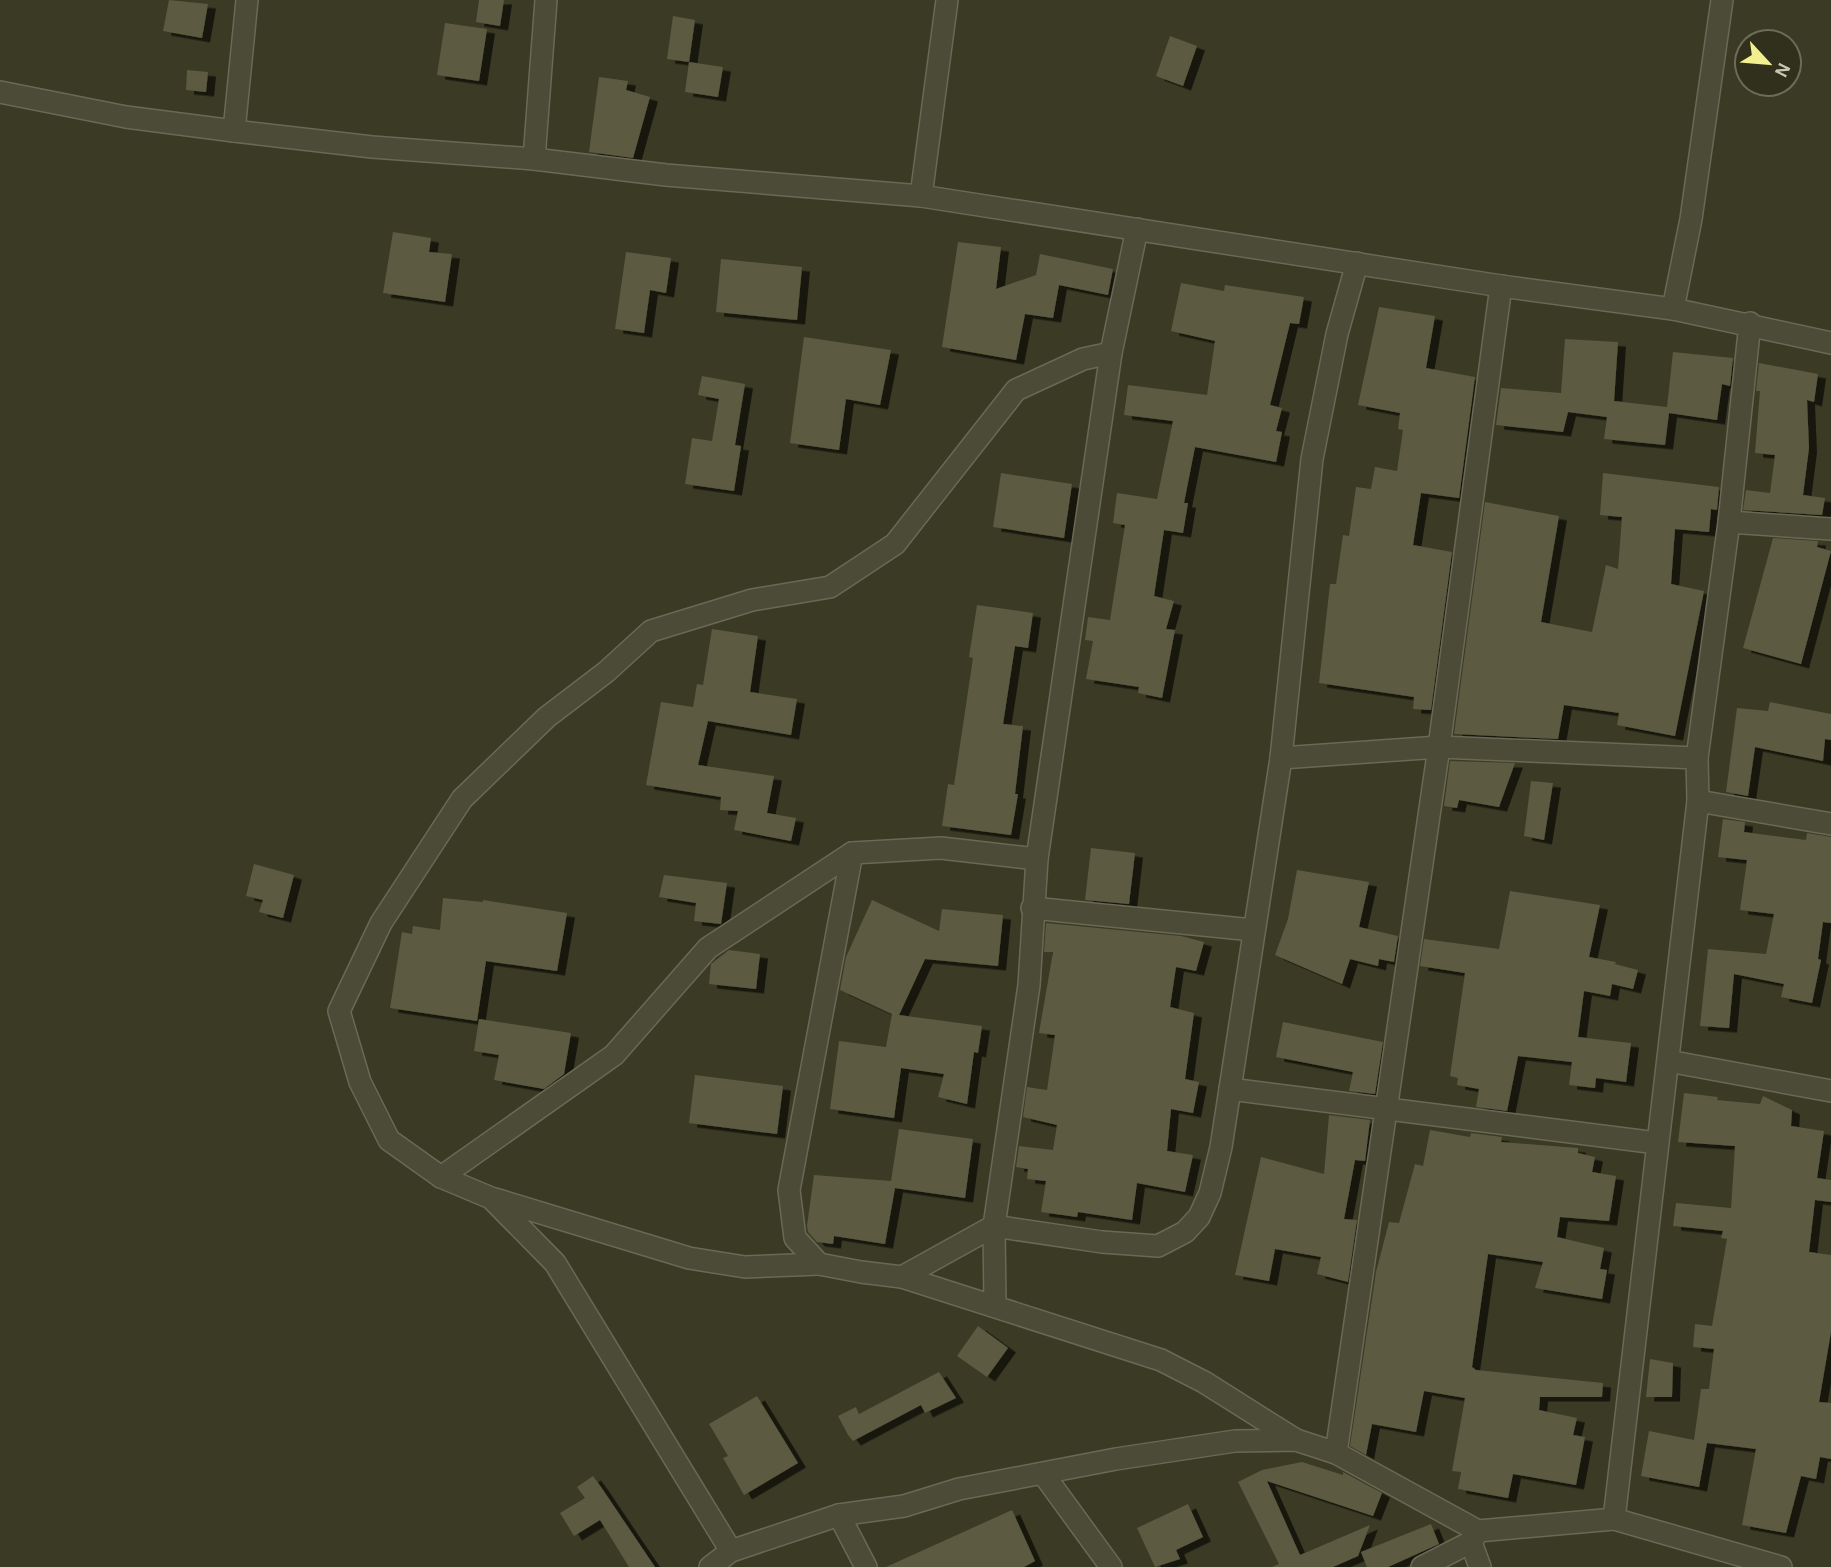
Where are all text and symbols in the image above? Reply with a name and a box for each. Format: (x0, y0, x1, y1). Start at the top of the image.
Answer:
north arrow (1733, 28, 1803, 98)
text: N (1770, 60, 1793, 80)

